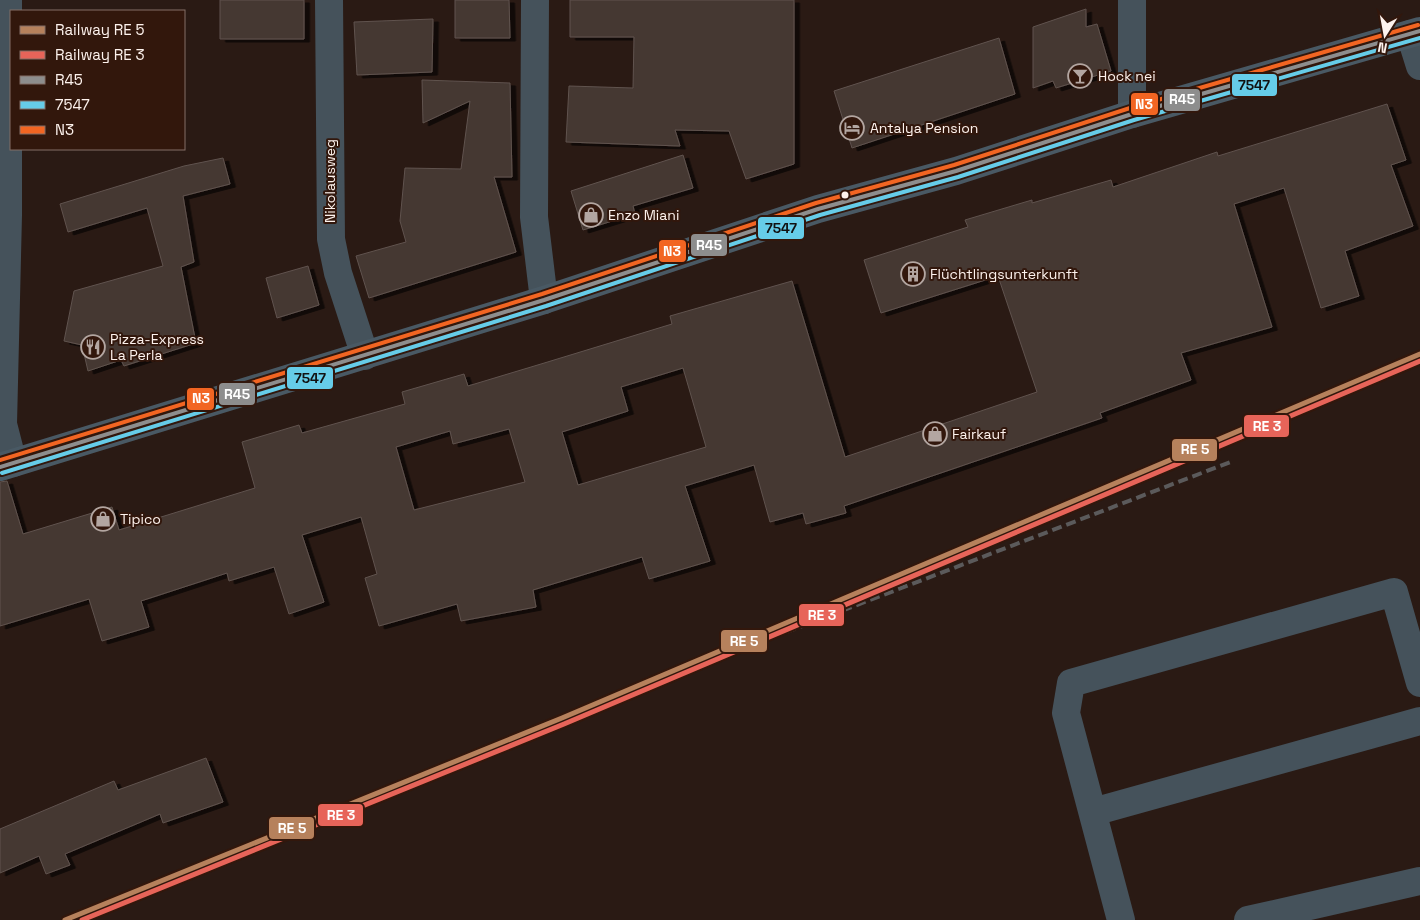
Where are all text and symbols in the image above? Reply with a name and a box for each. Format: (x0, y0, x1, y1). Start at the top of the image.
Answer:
legend (10, 10, 185, 150)
north arrow (1360, 10, 1410, 60)
text: Railway RE 5 (55, 20, 145, 39)
text: N (1376, 38, 1389, 57)
text: Railway RE 3 (55, 45, 145, 64)
bar icon: Hock nei (1067, 63, 1093, 89)
place label: Hock nei (1098, 67, 1156, 85)
text: R45 (55, 70, 83, 89)
line badge: 7547 (1231, 73, 1278, 97)
text: 7547 (1238, 76, 1270, 94)
line badge: R45 (1163, 88, 1201, 112)
text: R45 (1169, 90, 1195, 108)
line badge: N3 (1130, 92, 1159, 116)
text: 7547 (55, 95, 90, 114)
text: N3 (1135, 95, 1153, 113)
hotel icon: Antalya Pension (839, 115, 865, 141)
place label: Antalya Pension (870, 119, 978, 137)
text: N3 (55, 120, 74, 139)
street label: Nikolausweg (321, 139, 339, 223)
unlabelled marker (840, 190, 850, 200)
shop icon: Enzo Miani (578, 202, 604, 228)
place label: Enzo Miani (608, 206, 679, 224)
line badge: 7547 (757, 216, 805, 240)
text: 7547 (765, 219, 797, 237)
line badge: R45 (690, 233, 728, 257)
text: R45 (696, 236, 722, 254)
line badge: N3 (658, 239, 687, 263)
text: N3 (663, 242, 681, 260)
building icon: Flüchtlingsunterkunft (900, 261, 926, 287)
place label: Flüchtlingsunterkunft (930, 265, 1078, 283)
place label: Pizza-Express La Perla (110, 330, 204, 364)
restaurant icon: Pizza-Express La Perla (80, 334, 106, 360)
line badge: 7547 (286, 366, 334, 390)
text: 7547 (294, 369, 326, 387)
line badge: R45 (218, 382, 256, 406)
text: R45 (224, 385, 250, 403)
line badge: N3 (186, 387, 215, 411)
text: N3 (192, 389, 210, 407)
line badge: RE 3 (1243, 414, 1290, 438)
text: RE 3 (1253, 417, 1281, 435)
shop icon: Fairkauf (922, 421, 948, 447)
place label: Fairkauf (952, 425, 1006, 443)
line badge: RE 5 (1171, 438, 1218, 462)
text: RE 5 (1181, 440, 1209, 458)
shop icon: Tipico (90, 506, 116, 532)
place label: Tipico (120, 510, 161, 528)
line badge: RE 3 (798, 603, 845, 627)
text: RE 3 (808, 606, 836, 624)
line badge: RE 5 (720, 629, 768, 653)
text: RE 5 (730, 632, 758, 650)
line badge: RE 3 (317, 803, 364, 827)
text: RE 3 (327, 806, 355, 824)
line badge: RE 5 (268, 816, 315, 840)
text: RE 5 (278, 819, 306, 837)

